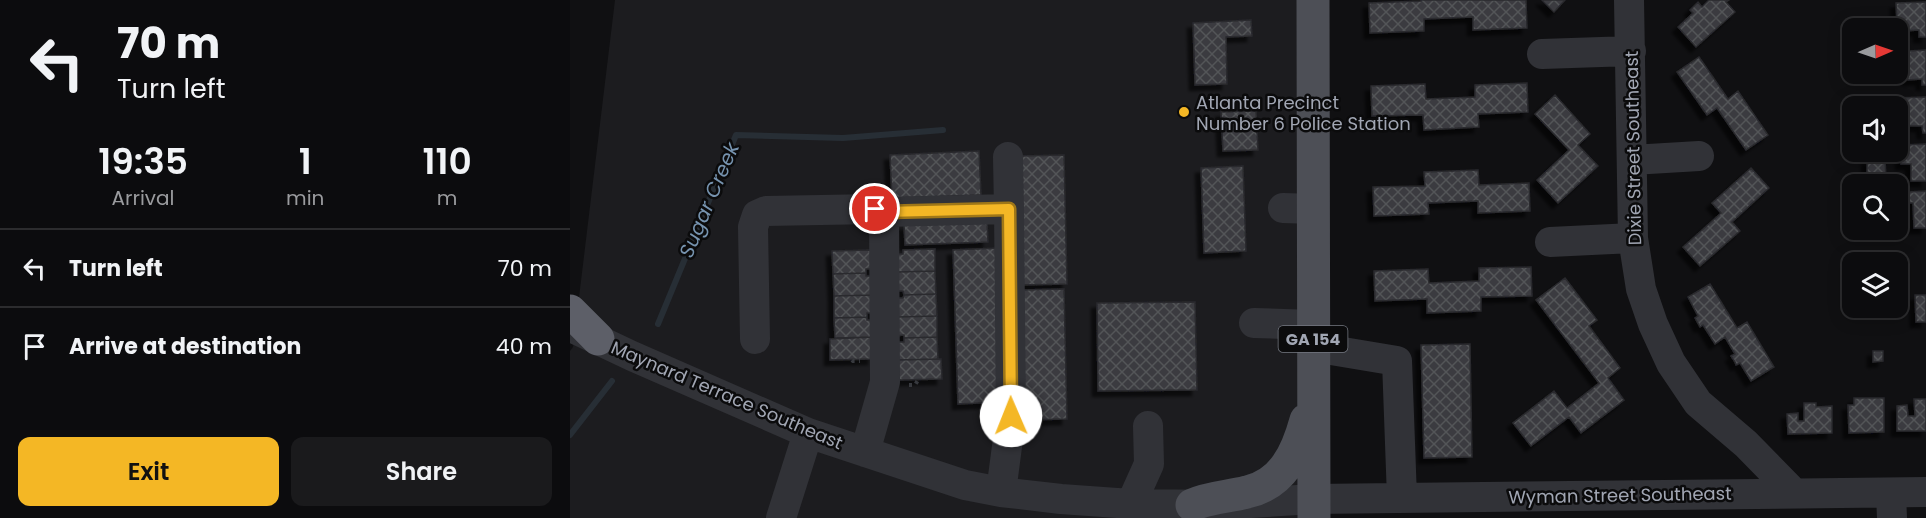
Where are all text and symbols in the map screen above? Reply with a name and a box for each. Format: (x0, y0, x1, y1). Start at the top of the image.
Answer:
text: 70 m (117, 14, 220, 73)
north arrow (1842, 18, 1908, 84)
map controls (1842, 18, 1908, 318)
icon: left (18, 24, 96, 102)
street label: Dixie Street Southeast (1619, 50, 1647, 246)
text: Turn left (117, 70, 226, 107)
place label: Atlanta Precinct Number 6 Police Station (1196, 90, 1411, 136)
button: sound (1842, 96, 1908, 162)
marker: Atlanta Precinct Number 6 Police Station (1177, 105, 1191, 119)
text: 19:35 (98, 136, 188, 187)
text: 1 (299, 136, 312, 187)
text: 110 (423, 136, 472, 187)
water label: Sugar Creek (672, 136, 747, 262)
button: search (1842, 174, 1908, 240)
pin (849, 183, 900, 234)
text: Arrival (112, 184, 175, 212)
text: min (286, 184, 324, 212)
text: m (437, 184, 457, 212)
icon: arrive (858, 192, 891, 225)
icon: left (18, 252, 51, 285)
button: layers (1842, 252, 1908, 318)
text: Turn left (69, 253, 163, 284)
text: 70 m (498, 253, 552, 284)
road number: GA 154 (1278, 326, 1347, 352)
icon: arrive (18, 330, 51, 363)
text: Arrive at destination (69, 331, 301, 362)
text: 40 m (496, 331, 552, 362)
street label: Maynard Terrace Southeast (607, 335, 847, 455)
position arrow (979, 384, 1043, 448)
button: Exit (18, 437, 279, 506)
button: Share (291, 437, 552, 506)
street label: Wyman Street Southeast (1508, 481, 1732, 509)

